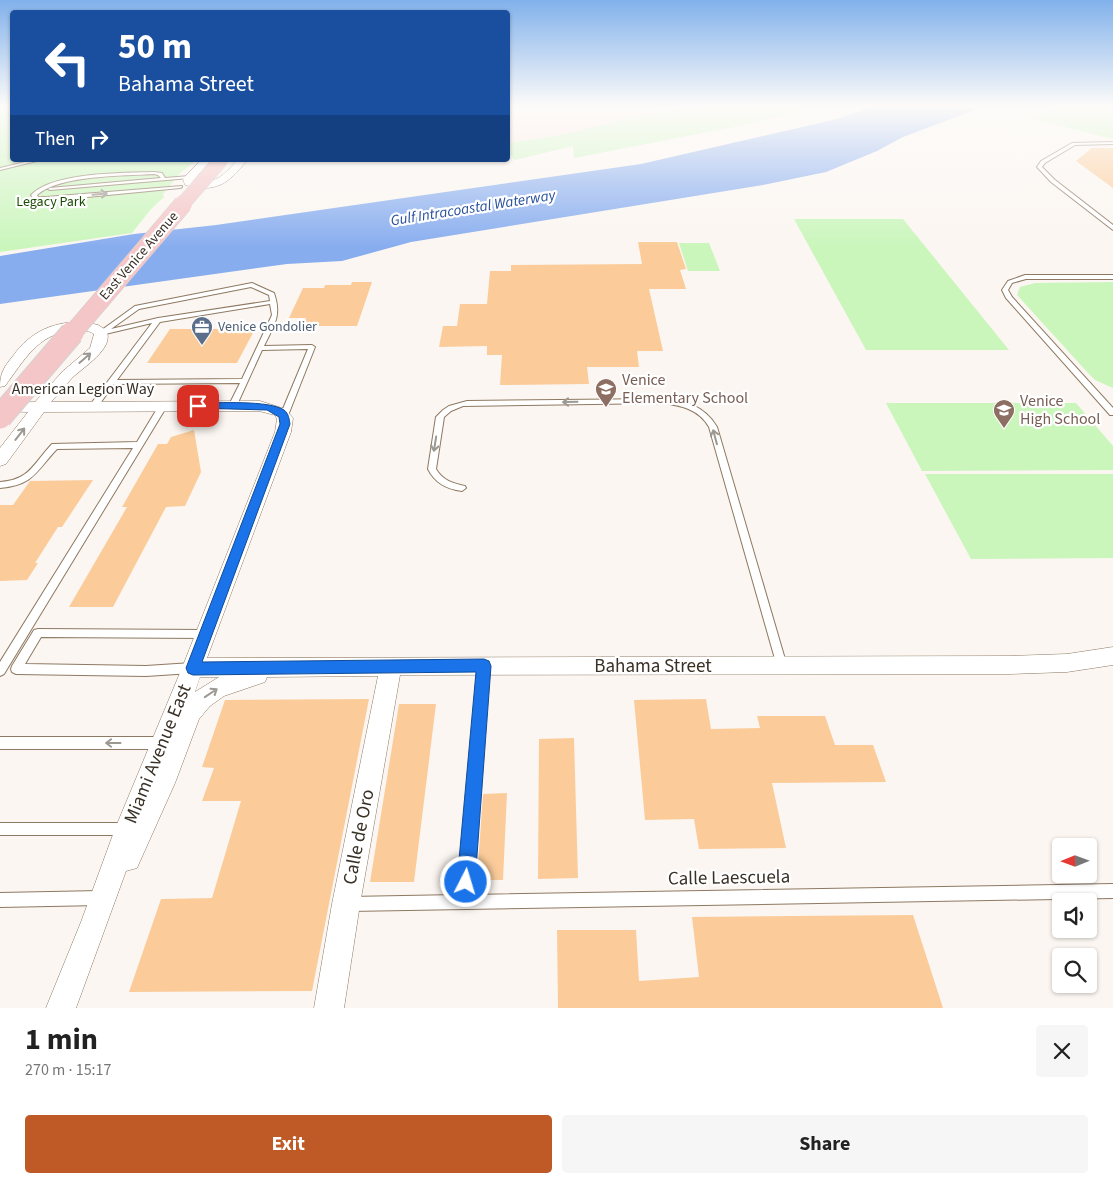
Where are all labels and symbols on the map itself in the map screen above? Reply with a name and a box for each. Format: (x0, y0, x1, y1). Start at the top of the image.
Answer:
water label: Gulf Intracoastal Waterway (389, 184, 558, 231)
one-way arrow (92, 189, 108, 199)
park label: Legacy Park (16, 192, 86, 212)
street label: East Venice Avenue (95, 207, 183, 305)
office icon: Venice Gondolier (190, 315, 214, 346)
place label: Venice Gondolier (218, 317, 317, 337)
one-way arrow (79, 353, 92, 364)
place label: Venice Elementary School (622, 369, 748, 409)
school or university icon: Venice Elementary School (594, 377, 618, 408)
street label: American Legion Way (12, 378, 155, 400)
pin (177, 385, 219, 427)
place label: Venice High School (1020, 390, 1100, 430)
one-way arrow (562, 397, 578, 407)
school or university icon: Venice High School (992, 398, 1016, 429)
one-way arrow (15, 427, 26, 440)
one-way arrow (710, 429, 720, 445)
one-way arrow (429, 436, 439, 452)
street label: Bahama Street (594, 653, 712, 680)
street label: Miami Avenue East (118, 680, 198, 828)
one-way arrow (203, 688, 217, 698)
one-way arrow (105, 738, 122, 748)
street label: Calle de Oro (337, 787, 381, 887)
north arrow (1052, 838, 1098, 882)
position arrow (439, 855, 491, 907)
street label: Calle Laescuela (668, 863, 790, 893)

